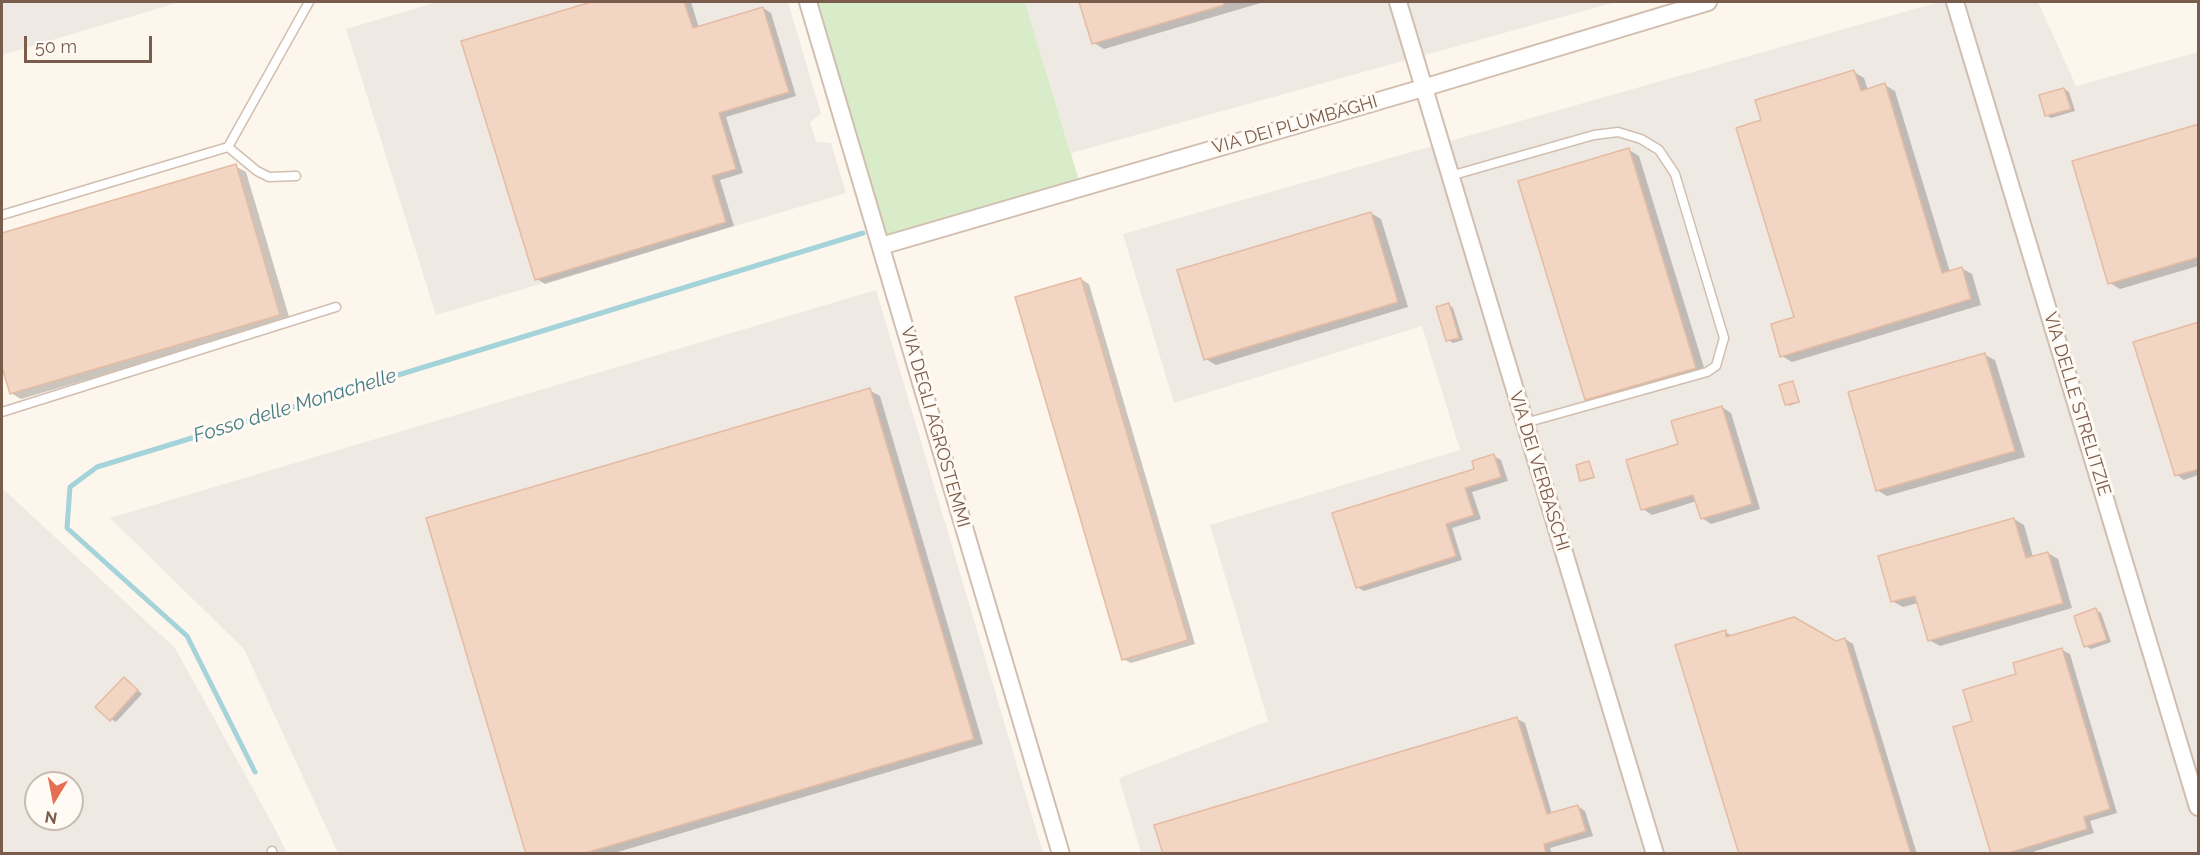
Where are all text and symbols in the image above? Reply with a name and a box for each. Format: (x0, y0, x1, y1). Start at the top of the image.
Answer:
scale bar (27, 24, 154, 62)
text: 50 m (35, 36, 77, 57)
street label: VIA DEI PLUMBAGHI (1210, 91, 1380, 159)
street label: VIA DELLE STRELITZIE (2039, 309, 2115, 499)
street label: VIA DEGLI AGROSTEMMI (896, 324, 974, 530)
water label: Fosso delle Monachelle (191, 364, 399, 448)
street label: VIA DEI VERBASCHI (1504, 388, 1574, 554)
north arrow (24, 771, 84, 831)
text: N (43, 807, 59, 828)

